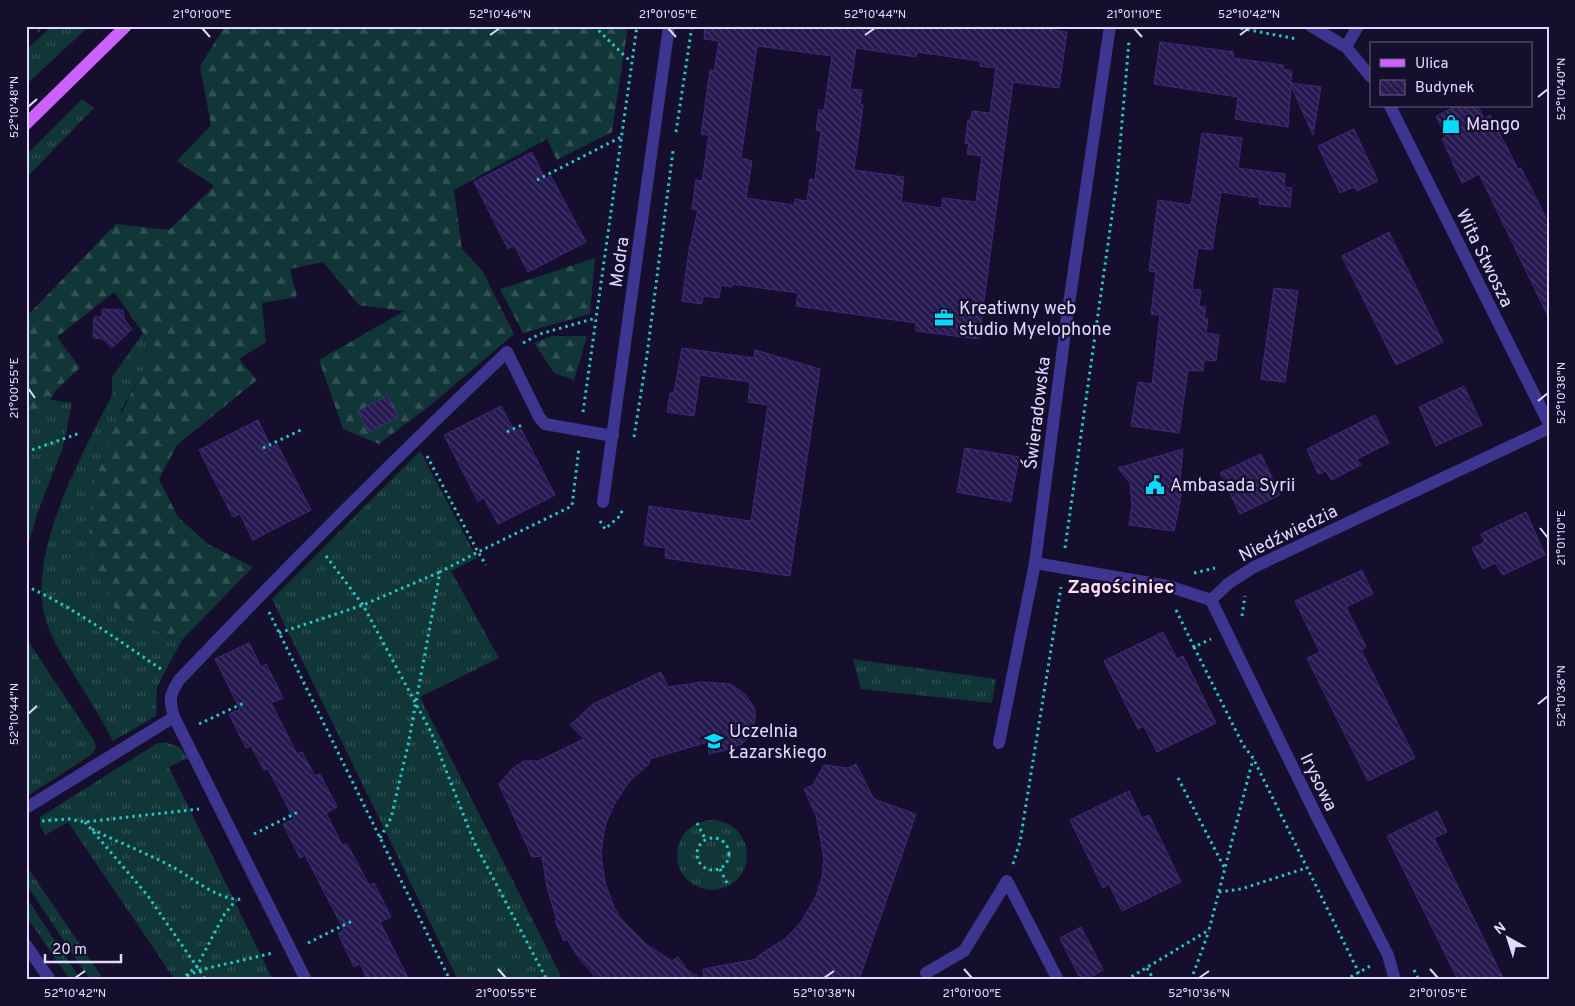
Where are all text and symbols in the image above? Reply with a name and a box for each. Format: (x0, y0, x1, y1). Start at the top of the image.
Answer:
text: 21°01'00"E (173, 7, 231, 23)
text: 52°10'46"N (469, 7, 531, 23)
text: 21°01'05"E (639, 7, 697, 23)
text: 52°10'44"N (844, 7, 906, 23)
text: 21°01'10"E (1106, 7, 1162, 23)
text: 52°10'42"N (1218, 7, 1280, 23)
legend (1370, 42, 1532, 108)
text: Ulica (1415, 55, 1448, 74)
text: 52°10'40"N (1554, 58, 1570, 120)
text: 52°10'48"N (7, 76, 23, 138)
text: Budynek (1415, 79, 1474, 98)
shop icon: Mango (1440, 113, 1462, 135)
place label: Mango (1466, 114, 1520, 137)
street label: Wita Stwosza (1450, 206, 1517, 312)
street label: Modra (606, 235, 635, 289)
place label: Kreatiwny web studio Myelophone (959, 298, 1112, 342)
office icon: Kreatiwny web studio Myelophone (933, 307, 955, 329)
street label: Świeradowska (1018, 355, 1057, 471)
text: 21°00'55"E (7, 357, 23, 419)
text: 52°10'38"N (1554, 362, 1570, 424)
public building icon: Ambasada Syrii (1144, 474, 1166, 496)
place label: Ambasada Syrii (1170, 475, 1295, 498)
street label: Niedźwiedzia (1235, 501, 1342, 568)
text: 21°01'10"E (1554, 510, 1570, 566)
district label: Zagościniec (1067, 576, 1175, 600)
text: 52°10'36"N (1554, 665, 1570, 727)
text: 52°10'44"N (7, 683, 23, 745)
place label: Uczelnia Łazarskiego (729, 721, 827, 765)
school or university icon: Uczelnia Łazarskiego (703, 730, 725, 752)
street label: Irysowa (1294, 750, 1342, 815)
north arrow (1482, 914, 1532, 964)
text: N (1492, 919, 1510, 939)
scale bar (45, 931, 121, 963)
text: 20 m (52, 941, 87, 960)
text: 52°10'42"N (44, 986, 106, 1002)
text: 21°00'55"E (475, 986, 537, 1002)
text: 52°10'38"N (793, 986, 855, 1002)
text: 21°01'00"E (943, 986, 1001, 1002)
text: 52°10'36"N (1168, 986, 1230, 1002)
text: 21°01'05"E (1409, 986, 1467, 1002)

